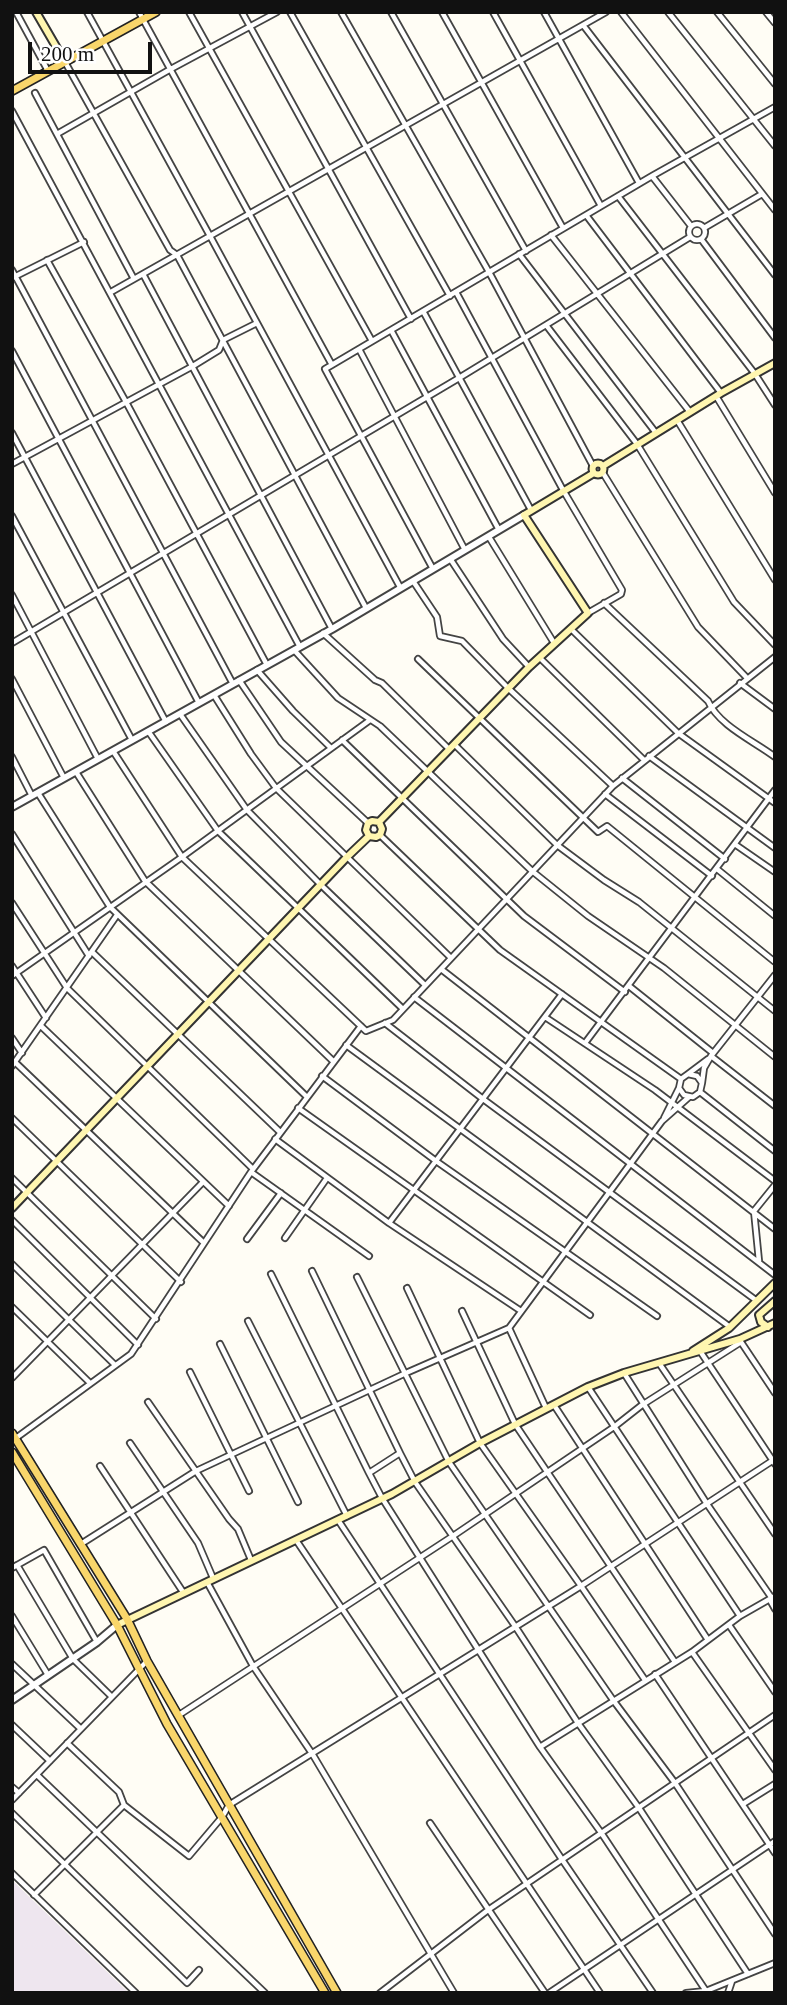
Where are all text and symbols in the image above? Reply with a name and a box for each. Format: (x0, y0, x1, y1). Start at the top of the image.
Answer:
scale bar (32, 28, 156, 72)
text: 200 m (41, 42, 94, 66)

